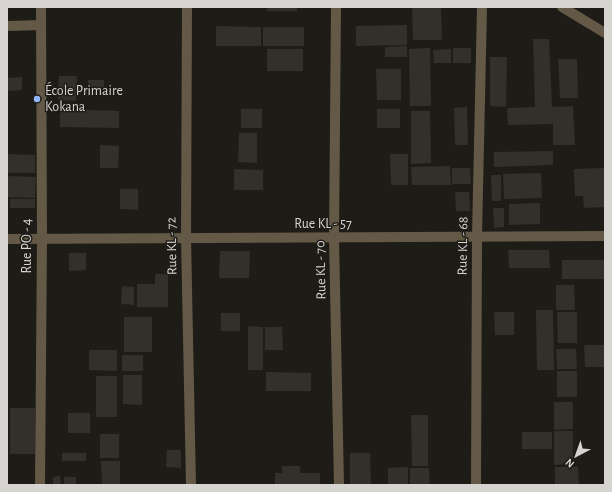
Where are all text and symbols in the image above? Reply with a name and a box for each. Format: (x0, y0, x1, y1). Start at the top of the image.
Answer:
place label: École Primaire Kokana (45, 81, 123, 114)
marker: École Primaire Kokana (32, 94, 42, 104)
street label: Rue KL - 68 (455, 216, 471, 276)
street label: Rue KL - 72 (164, 217, 180, 275)
street label: Rue KL - 57 (294, 217, 352, 231)
street label: Rue PO - 4 (20, 218, 34, 274)
street label: Rue KL - 70 (313, 240, 329, 300)
north arrow (556, 436, 596, 476)
text: N (563, 457, 576, 470)

